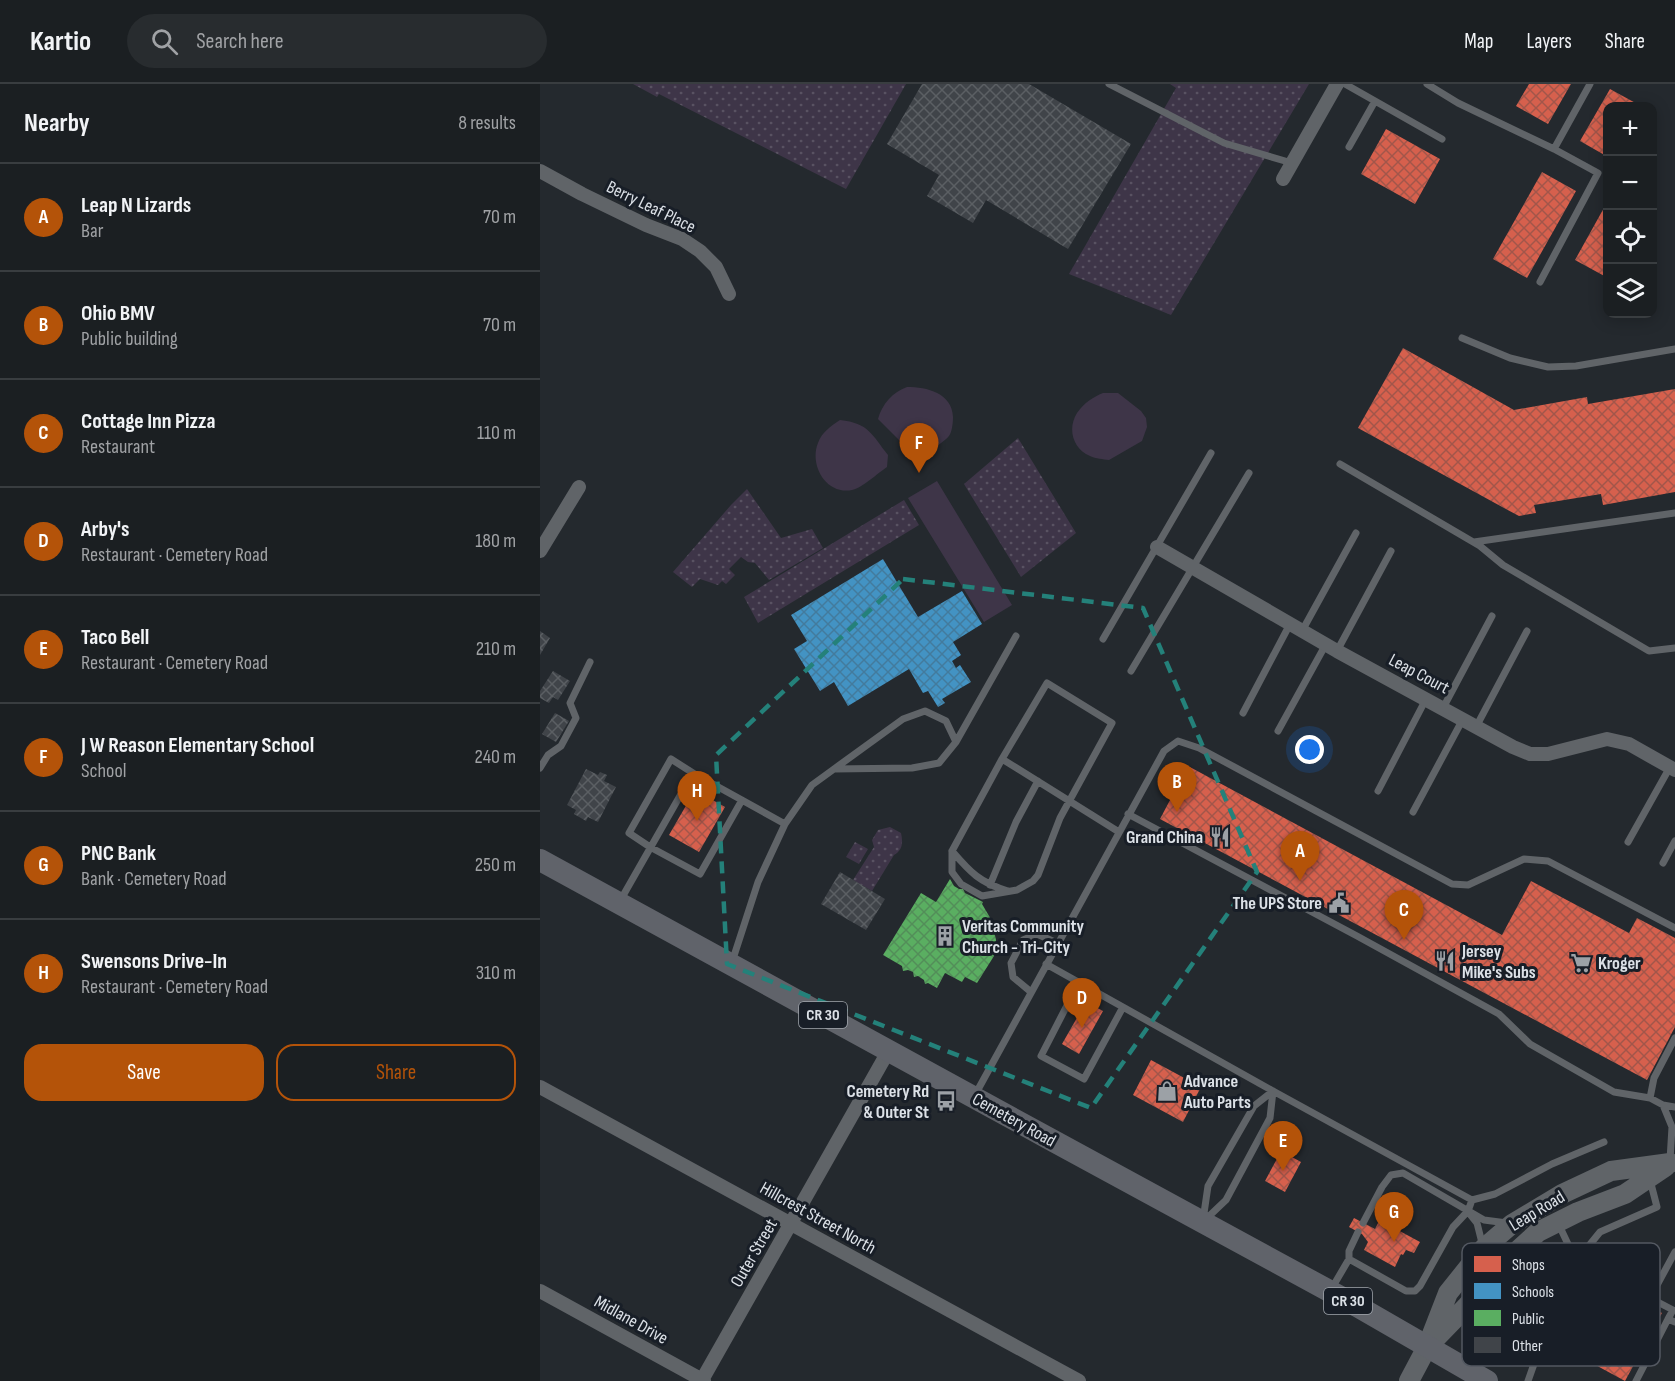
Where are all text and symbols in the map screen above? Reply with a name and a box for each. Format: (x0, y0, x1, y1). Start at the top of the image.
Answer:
search box (127, 14, 547, 68)
text: Kartio (30, 25, 91, 58)
icon: search (148, 25, 181, 58)
text: Search here (196, 28, 284, 55)
text: Map (1464, 29, 1493, 54)
text: Layers (1526, 29, 1572, 54)
text: Share (1605, 29, 1645, 54)
map controls (1603, 102, 1657, 318)
button: + (1603, 102, 1657, 156)
text: Nearby (24, 108, 90, 139)
text: 8 results (458, 111, 516, 135)
button: − (1603, 156, 1657, 210)
street label: Berry Leaf Place (603, 176, 699, 238)
text: Leap N Lizards (81, 192, 191, 219)
text: A (39, 205, 48, 229)
text: 70 m (483, 205, 516, 229)
button: locate (1603, 210, 1657, 264)
text: Bar (81, 219, 103, 243)
button: layers (1603, 264, 1657, 318)
text: Ohio BMV (81, 300, 155, 327)
text: B (39, 313, 48, 337)
text: 70 m (483, 313, 516, 337)
text: Public building (81, 327, 178, 351)
text: Cottage Inn Pizza (81, 408, 215, 435)
text: C (38, 421, 49, 445)
text: 110 m (477, 421, 516, 445)
pin: F (900, 424, 938, 473)
text: Restaurant (81, 435, 155, 459)
text: Arby's (81, 516, 129, 543)
text: D (38, 529, 49, 553)
text: 180 m (475, 529, 516, 553)
text: Restaurant · Cemetery Road (81, 543, 268, 567)
text: Taco Bell (81, 624, 149, 651)
text: E (39, 637, 48, 661)
text: 210 m (476, 637, 516, 661)
street label: Leap Court (1385, 649, 1453, 699)
text: Restaurant · Cemetery Road (81, 651, 268, 675)
text: J W Reason Elementary School (81, 732, 314, 759)
your location (1295, 735, 1324, 764)
text: F (39, 745, 48, 769)
text: 240 m (475, 745, 516, 769)
text: School (81, 759, 126, 783)
pin: B (1158, 762, 1196, 812)
pin: H (678, 772, 716, 821)
restaurant icon: Grand China (1208, 825, 1232, 849)
place label: Grand China (1126, 827, 1203, 848)
pin: A (1280, 832, 1320, 881)
text: PNC Bank (81, 840, 156, 867)
text: G (38, 853, 49, 877)
text: 250 m (475, 853, 516, 877)
text: Bank · Cemetery Road (81, 867, 227, 891)
pin: C (1384, 890, 1424, 940)
public building icon: The UPS Store (1327, 891, 1351, 915)
place label: The UPS Store (1232, 893, 1322, 914)
place label: Veritas Community Church - Tri-City (962, 916, 1085, 958)
building icon: Veritas Community Church - Tri-City (933, 924, 957, 948)
place label: Jersey Mike's Subs (1461, 941, 1536, 983)
text: Swensons Drive-In (81, 948, 227, 975)
restaurant icon: Jersey Mike's Subs (1433, 949, 1457, 973)
supermarket icon: Kroger (1569, 951, 1593, 975)
place label: Kroger (1598, 953, 1641, 974)
text: H (38, 961, 49, 985)
text: 310 m (476, 961, 516, 985)
text: Restaurant · Cemetery Road (81, 975, 268, 999)
pin: D (1062, 978, 1102, 1028)
road number: CR 30 (799, 1002, 847, 1028)
button: Save (24, 1044, 264, 1101)
button: Share (276, 1044, 516, 1101)
place label: Advance Auto Parts (1183, 1071, 1251, 1113)
shop icon: Advance Auto Parts (1155, 1079, 1179, 1103)
place label: Cemetery Rd & Outer St (847, 1081, 929, 1123)
street label: Cemetery Road (969, 1088, 1059, 1152)
bus stop icon: Cemetery Rd & Outer St (934, 1089, 958, 1113)
pin: E (1264, 1122, 1302, 1171)
street label: Hillcrest Street North (756, 1177, 880, 1259)
street label: Leap Road (1505, 1186, 1569, 1236)
pin: G (1374, 1192, 1414, 1242)
street label: Outer Street (726, 1215, 782, 1291)
legend (1462, 1243, 1660, 1366)
text: Shops (1512, 1256, 1545, 1275)
text: Schools (1512, 1283, 1554, 1302)
road number: CR 30 (1324, 1288, 1372, 1314)
street label: Midlane Drive (590, 1291, 672, 1349)
text: Public (1512, 1310, 1545, 1329)
text: Other (1512, 1337, 1543, 1356)

